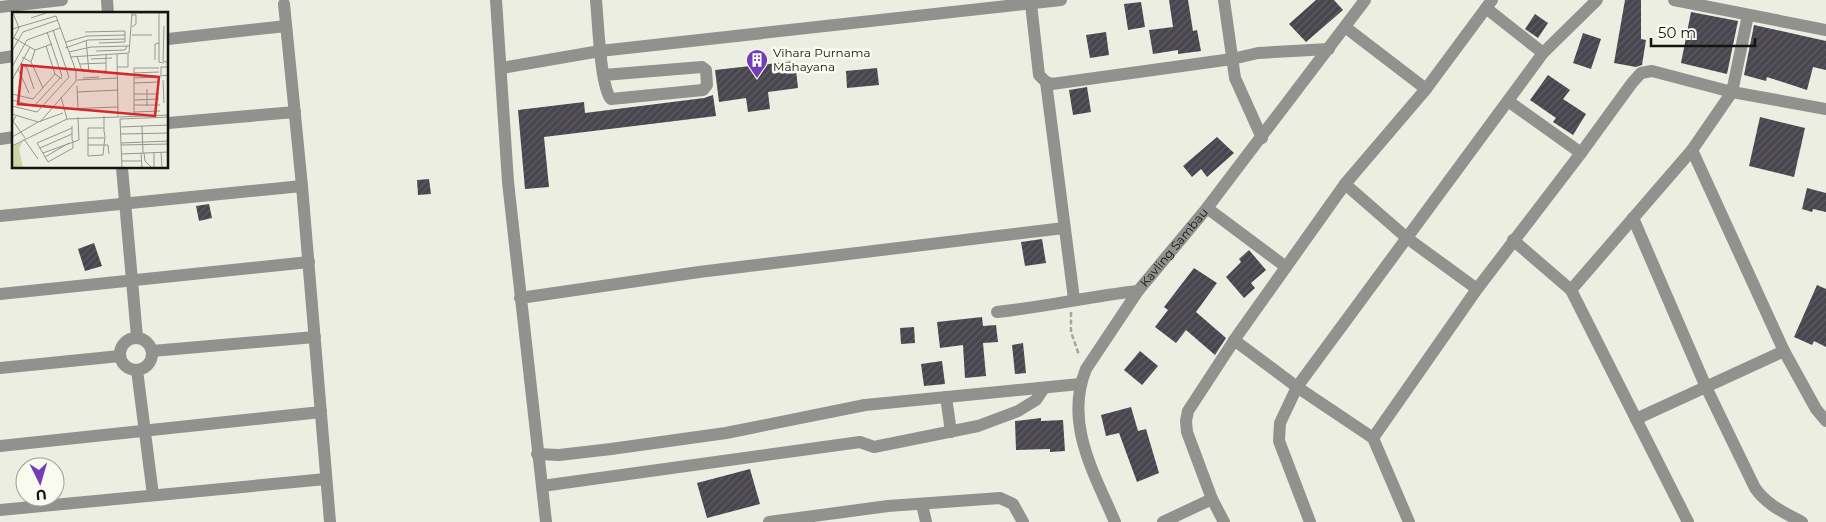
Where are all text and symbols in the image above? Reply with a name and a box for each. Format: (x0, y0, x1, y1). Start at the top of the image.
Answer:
inset map (12, 12, 169, 169)
scale bar (1651, 15, 1755, 47)
text: 50 m (1658, 23, 1696, 42)
place label: Vihara Purnama Mahayana (773, 45, 871, 74)
building icon: Vihara Purnama Mahayana (745, 48, 769, 79)
street label: Kavling Sambau (1137, 205, 1211, 290)
north arrow (15, 457, 65, 507)
text: U (35, 486, 47, 504)

